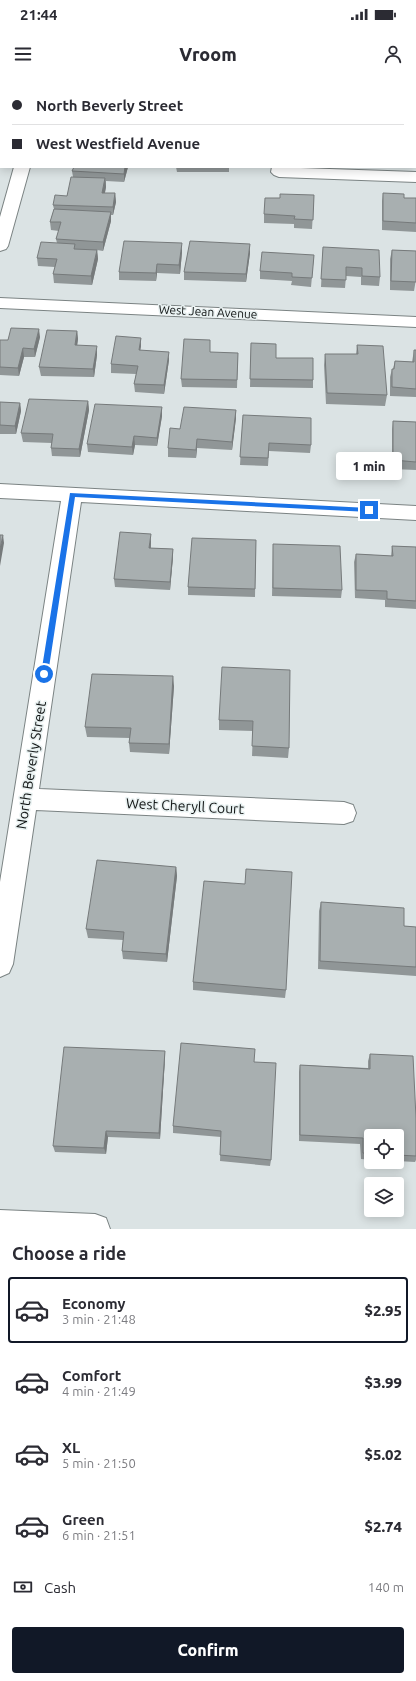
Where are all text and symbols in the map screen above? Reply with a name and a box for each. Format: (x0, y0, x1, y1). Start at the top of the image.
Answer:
text: 21:44 (20, 6, 58, 23)
icon: menu (12, 43, 34, 65)
icon: person (382, 43, 404, 65)
text: Vroom (179, 44, 237, 64)
text: North Beverly Street (36, 97, 183, 114)
text: West Westfield Avenue (36, 135, 200, 152)
street label: West Jean Avenue (158, 302, 258, 321)
callout: 1 min (336, 452, 402, 480)
text: 1 min (352, 459, 386, 473)
route end (360, 501, 378, 519)
route start (35, 665, 53, 683)
street label: North Beverly Street (13, 699, 49, 830)
street label: West Cheryll Court (126, 795, 245, 817)
map controls (364, 1129, 404, 1217)
button: locate (364, 1129, 404, 1169)
button: layers (364, 1177, 404, 1217)
text: Choose a ride (12, 1243, 126, 1263)
icon: car (14, 1292, 50, 1328)
text: Economy (62, 1295, 126, 1312)
text: $2.95 (364, 1302, 402, 1319)
text: 3 min · 21:48 (62, 1312, 136, 1326)
icon: car (14, 1364, 50, 1400)
text: Comfort (62, 1367, 121, 1384)
text: $3.99 (364, 1374, 402, 1391)
text: 4 min · 21:49 (62, 1384, 136, 1398)
icon: car (14, 1436, 50, 1472)
text: XL (62, 1439, 80, 1456)
text: $5.02 (364, 1446, 402, 1463)
text: 5 min · 21:50 (62, 1456, 136, 1470)
icon: car (14, 1508, 50, 1544)
text: Green (62, 1511, 104, 1528)
text: $2.74 (364, 1518, 402, 1535)
text: 6 min · 21:51 (62, 1528, 136, 1542)
icon: cash (12, 1576, 34, 1598)
text: Cash (44, 1579, 76, 1596)
text: 140 m (368, 1580, 404, 1594)
button: Confirm (12, 1627, 404, 1673)

